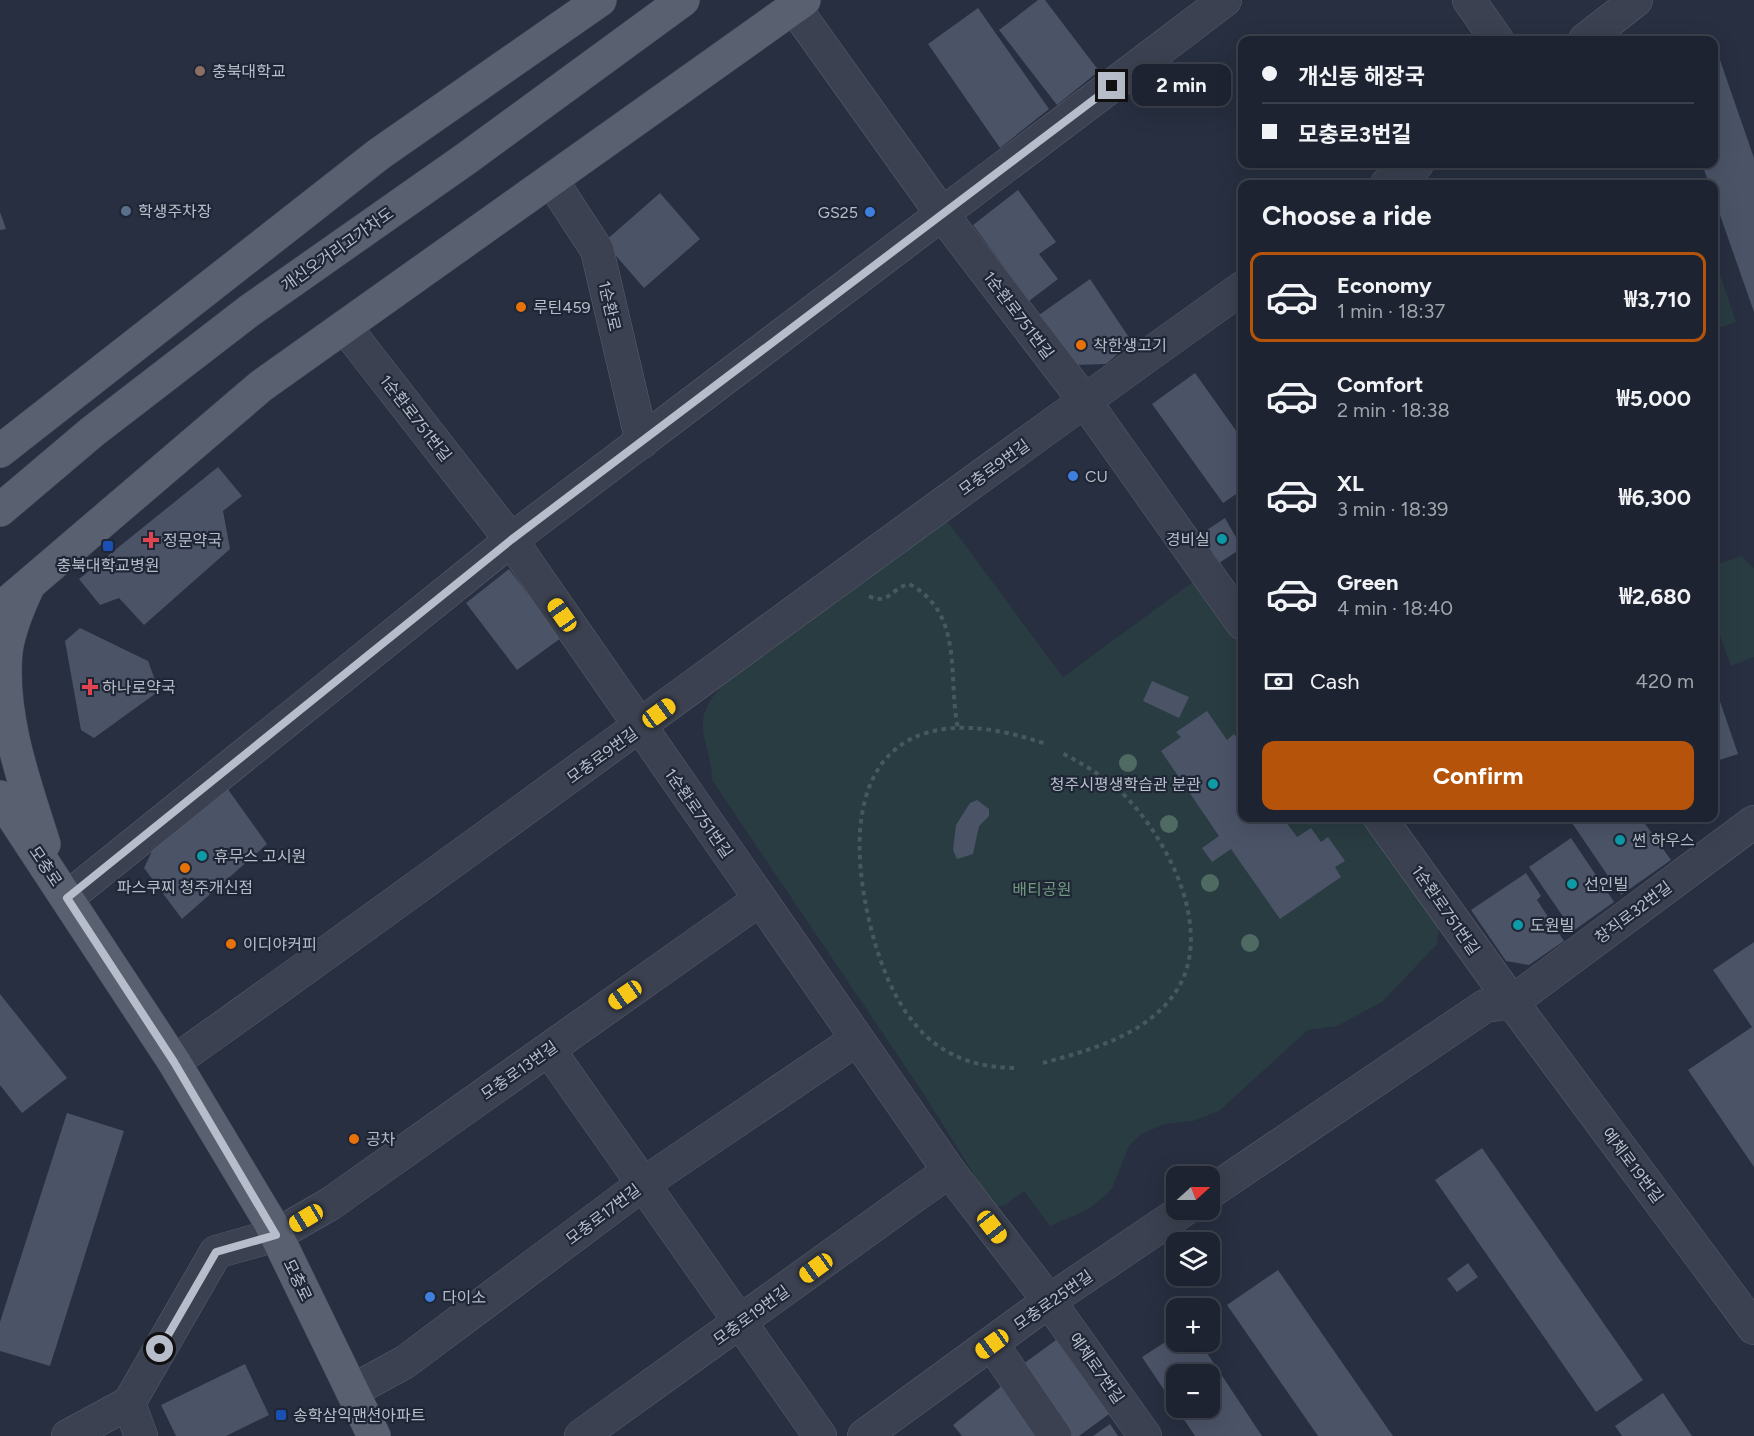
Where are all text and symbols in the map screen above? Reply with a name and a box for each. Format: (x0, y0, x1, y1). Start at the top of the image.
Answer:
place label: 충북대학교 (212, 62, 286, 81)
text: 개신동 해장국 (1298, 63, 1425, 90)
marker: 충북대학교 (193, 64, 207, 78)
callout: 2 min (1133, 65, 1232, 107)
route end (1098, 72, 1125, 99)
text: 2 min (1156, 73, 1207, 97)
text: 모충로3번길 (1298, 121, 1411, 148)
text: Choose a ride (1262, 199, 1431, 232)
place label: 학생주차장 (138, 202, 212, 221)
street label: 개신오거리고가차도 (278, 203, 397, 295)
place label: GS25 (818, 203, 858, 222)
marker: 학생주차장 (119, 204, 133, 218)
marker: GS25 (863, 205, 877, 219)
street label: 1순환로751번길 (980, 268, 1058, 363)
icon: car (1265, 270, 1319, 324)
text: Economy (1337, 272, 1432, 299)
street label: 1순환로 (595, 279, 625, 333)
text: ₩3,710 (1624, 286, 1691, 313)
place label: 루틴459 (533, 298, 591, 317)
text: 1 min · 18:37 (1337, 299, 1445, 323)
marker: 루틴459 (514, 300, 528, 314)
place label: 착한생고기 (1093, 336, 1167, 355)
marker: 착한생고기 (1074, 338, 1088, 352)
icon: car (1265, 369, 1319, 423)
street label: 1순환로751번길 (376, 371, 455, 465)
text: Comfort (1337, 371, 1423, 398)
text: ₩5,000 (1617, 385, 1691, 412)
text: 2 min · 18:38 (1337, 398, 1450, 422)
street label: 모충로9번길 (955, 435, 1033, 499)
place label: CU (1085, 467, 1108, 486)
icon: car (1265, 468, 1319, 522)
marker: CU (1066, 469, 1080, 483)
text: XL (1337, 470, 1364, 497)
text: ₩6,300 (1619, 484, 1691, 511)
text: 3 min · 18:39 (1337, 497, 1448, 521)
place label: 경비실 (1166, 530, 1210, 549)
place label: 정문약국 (163, 531, 222, 550)
marker: 경비실 (1215, 532, 1229, 546)
marker: 정문약국 (144, 533, 158, 547)
marker: 충북대학교병원 (101, 539, 115, 553)
place label: 충북대학교병원 (56, 556, 160, 575)
icon: car (1265, 567, 1319, 621)
text: Green (1337, 569, 1399, 596)
text: ₩2,680 (1619, 583, 1691, 610)
car (544, 595, 580, 635)
text: 4 min · 18:40 (1337, 596, 1453, 620)
icon: cash (1262, 665, 1295, 698)
text: Cash (1310, 668, 1360, 695)
text: 420 m (1636, 669, 1694, 693)
place label: 하나로약국 (102, 678, 176, 697)
marker: 하나로약국 (83, 680, 97, 694)
car (639, 695, 679, 731)
street label: 모충로9번길 (563, 723, 641, 787)
button: Confirm (1262, 741, 1694, 810)
street label: 1순환로751번길 (661, 765, 736, 862)
place label: 청주시평생학습관 분관 (1050, 775, 1201, 794)
marker: 청주시평생학습관 분관 (1206, 777, 1220, 791)
place label: 썬 하우스 (1632, 831, 1695, 850)
marker: 썬 하우스 (1613, 833, 1627, 847)
street label: 모충로 (25, 843, 66, 890)
place label: 휴무스 고시원 (214, 847, 306, 866)
marker: 휴무스 고시원 (195, 849, 209, 863)
marker: 파스쿠찌 청주개신점 (178, 861, 192, 875)
street label: 1순환로751번길 (1408, 862, 1483, 959)
place label: 선인빌 (1584, 875, 1628, 894)
marker: 선인빌 (1565, 877, 1579, 891)
street label: 창직로32번길 (1591, 877, 1675, 947)
place label: 파스쿠찌 청주개신점 (117, 878, 253, 897)
park label: 배티공원 (1013, 880, 1071, 899)
place label: 도원빌 (1530, 916, 1574, 935)
marker: 도원빌 (1511, 918, 1525, 932)
place label: 이디야커피 (243, 935, 317, 954)
marker: 이디야커피 (224, 937, 238, 951)
car (605, 977, 645, 1013)
street label: 모충로13번길 (477, 1037, 561, 1104)
street label: 예체로19번길 (1598, 1124, 1667, 1207)
place label: 공차 (366, 1130, 396, 1149)
marker: 공차 (347, 1132, 361, 1146)
north arrow (1166, 1166, 1220, 1220)
map controls (1166, 1166, 1220, 1418)
street label: 모충로17번길 (562, 1180, 644, 1249)
car (286, 1201, 326, 1235)
car (974, 1207, 1010, 1247)
button: layers (1166, 1232, 1220, 1286)
car (796, 1250, 836, 1286)
street label: 모충로 (279, 1256, 316, 1304)
street label: 모충로25번길 (1010, 1266, 1096, 1335)
street label: 모충로19번길 (710, 1281, 793, 1349)
place label: 다이소 (442, 1288, 486, 1307)
marker: 다이소 (423, 1290, 437, 1304)
button: + (1166, 1298, 1220, 1352)
car (972, 1326, 1012, 1362)
street label: 예체로7번길 (1065, 1329, 1128, 1407)
route start (146, 1335, 173, 1362)
button: − (1166, 1364, 1220, 1418)
place label: 송학삼익맨션아파트 (293, 1406, 425, 1425)
marker: 송학삼익맨션아파트 (274, 1408, 288, 1422)

